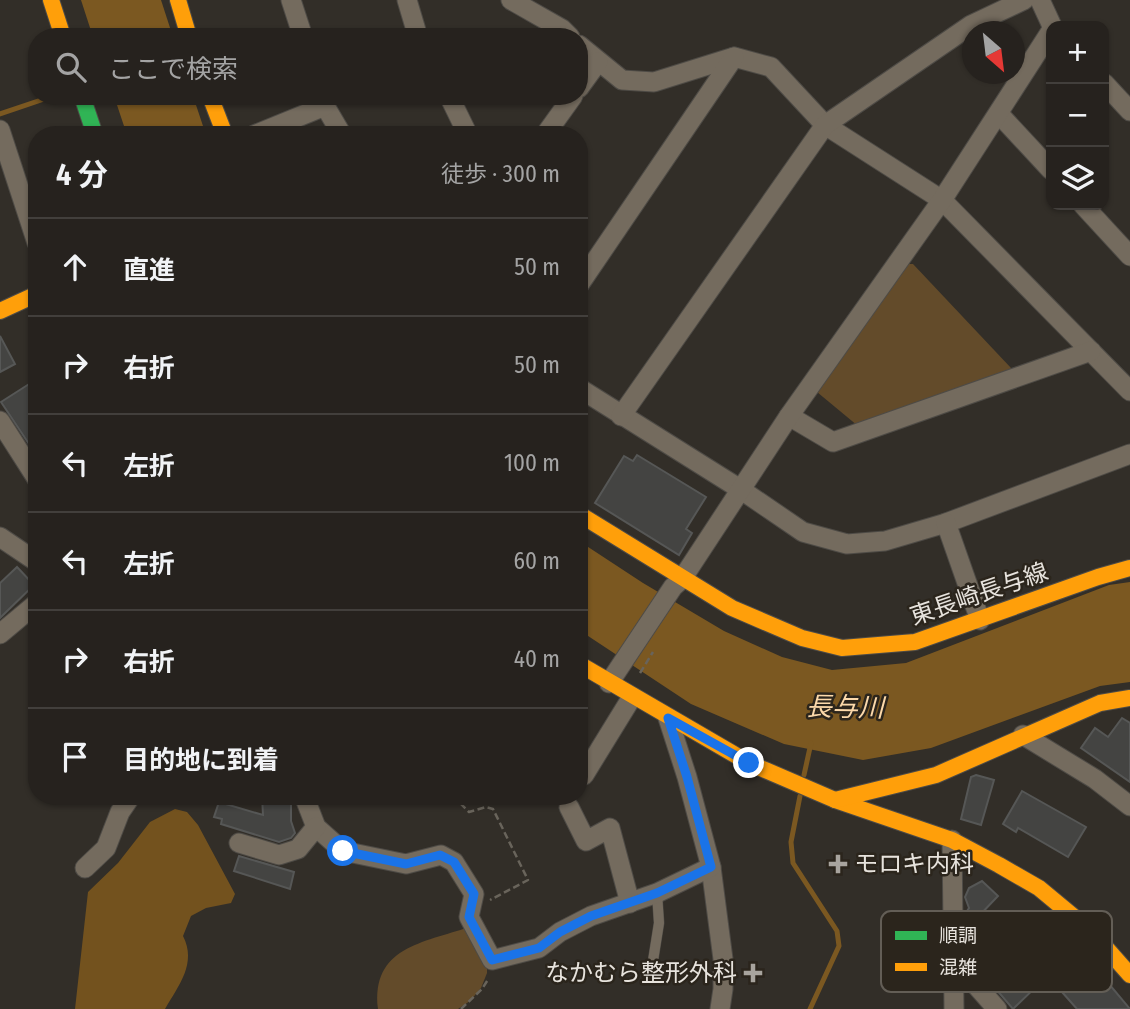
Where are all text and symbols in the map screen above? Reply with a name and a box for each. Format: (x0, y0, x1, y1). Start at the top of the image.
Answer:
north arrow (962, 21, 1025, 84)
map controls (1046, 21, 1109, 210)
button: + (1046, 21, 1109, 84)
search box (28, 28, 588, 105)
icon: search (52, 48, 90, 86)
text: ここで検索 (108, 54, 238, 85)
button: − (1046, 84, 1109, 147)
button: layers (1046, 147, 1109, 210)
text: 4 分 (56, 157, 108, 193)
text: 徒歩 · 300 m (441, 160, 560, 188)
icon: ahead (56, 248, 94, 286)
text: 50 m (514, 253, 560, 281)
text: 直進 (123, 255, 175, 286)
icon: right (56, 346, 94, 384)
text: 50 m (514, 351, 560, 379)
text: 右折 (123, 353, 175, 384)
icon: left (56, 444, 94, 482)
text: 100 m (504, 449, 560, 477)
text: 左折 (123, 451, 175, 482)
icon: left (56, 542, 94, 580)
text: 60 m (514, 547, 560, 575)
text: 左折 (123, 549, 175, 580)
street label: 東長崎長与線 (906, 557, 1052, 631)
icon: right (56, 640, 94, 678)
text: 40 m (514, 645, 560, 673)
text: 右折 (123, 647, 175, 678)
water label: 長与川 (806, 691, 887, 724)
icon: arrive (56, 738, 94, 776)
text: 目的地に到着 (123, 745, 279, 776)
route end (733, 747, 764, 778)
route start (327, 835, 358, 866)
place label: モロキ内科 (854, 850, 974, 878)
marker: モロキ内科 (828, 854, 848, 874)
legend (881, 911, 1112, 992)
text: 順調 (939, 924, 977, 947)
text: 混雑 (939, 956, 977, 979)
place label: なかむら整形外科 (545, 959, 737, 987)
marker: なかむら整形外科 (743, 963, 763, 983)

